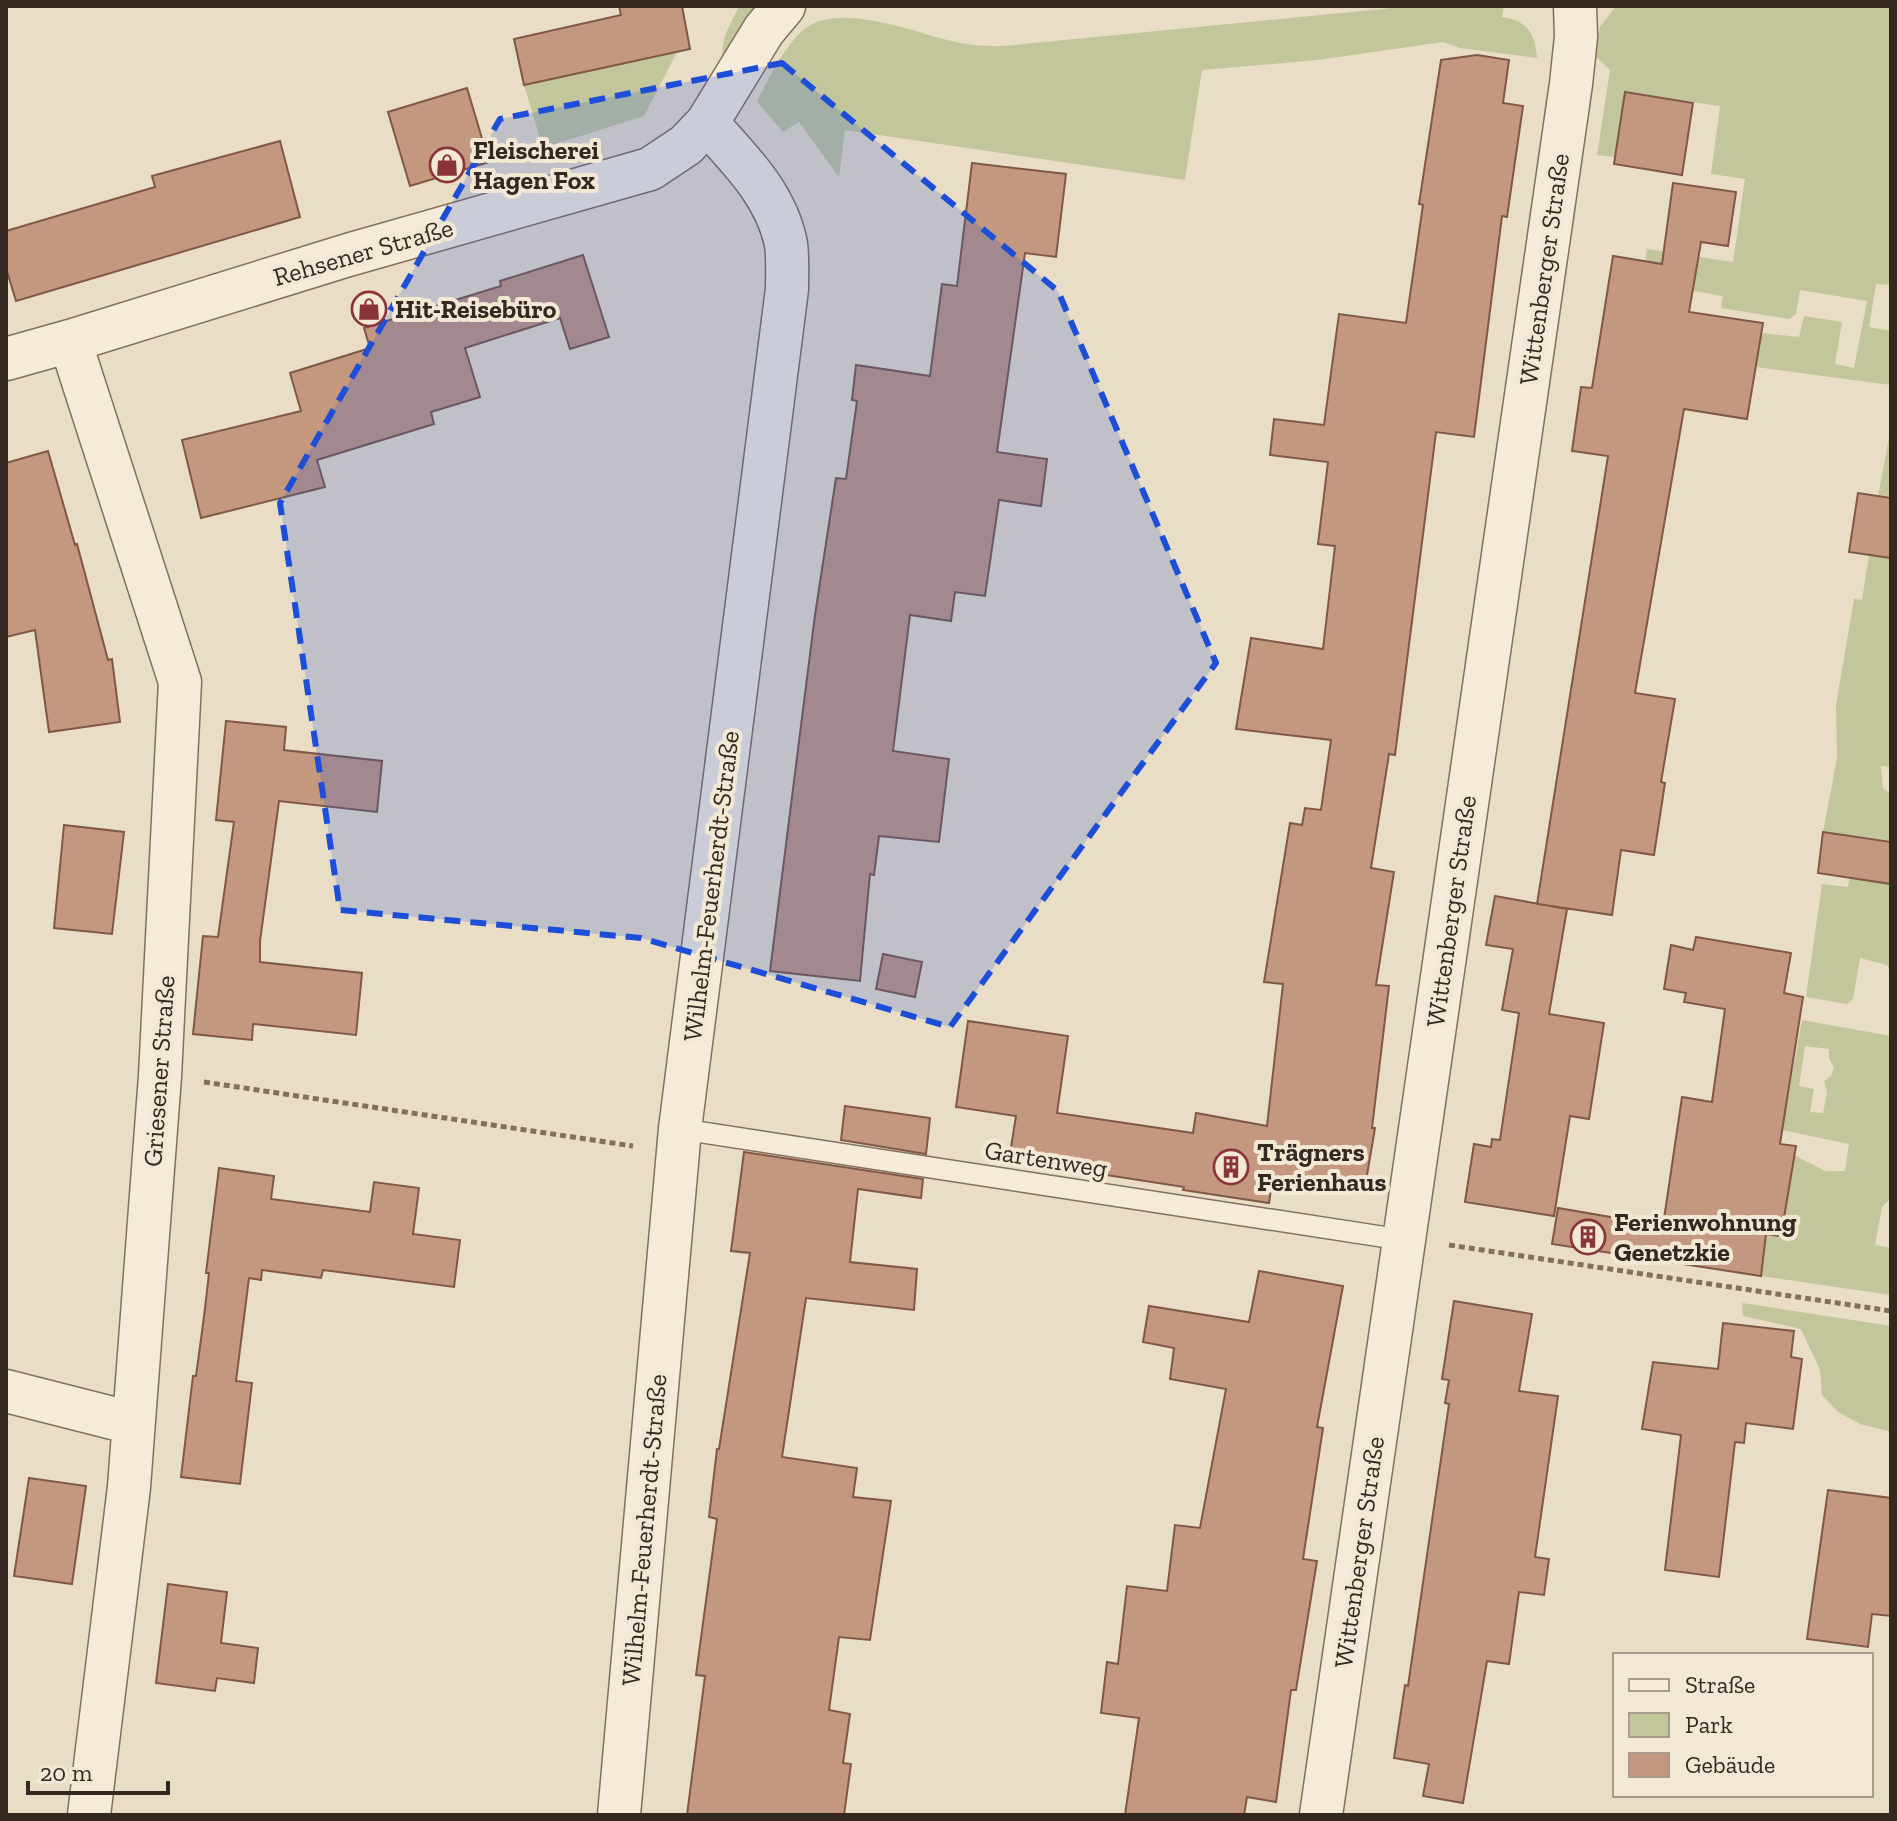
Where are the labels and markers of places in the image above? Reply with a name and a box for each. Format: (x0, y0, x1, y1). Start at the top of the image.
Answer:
place label: Fleischerei Hagen Fox (473, 134, 599, 196)
shop icon: Fleischerei Hagen Fox (428, 146, 466, 184)
shop icon: Hit-Reisebüro (350, 290, 388, 328)
place label: Hit-Reisebüro (395, 293, 557, 325)
place label: Trägners Ferienhaus (1257, 1136, 1387, 1198)
building icon: Trägners Ferienhaus (1212, 1148, 1250, 1186)
place label: Ferienwohnung Genetzkie (1614, 1206, 1797, 1268)
building icon: Ferienwohnung Genetzkie (1569, 1218, 1607, 1256)

